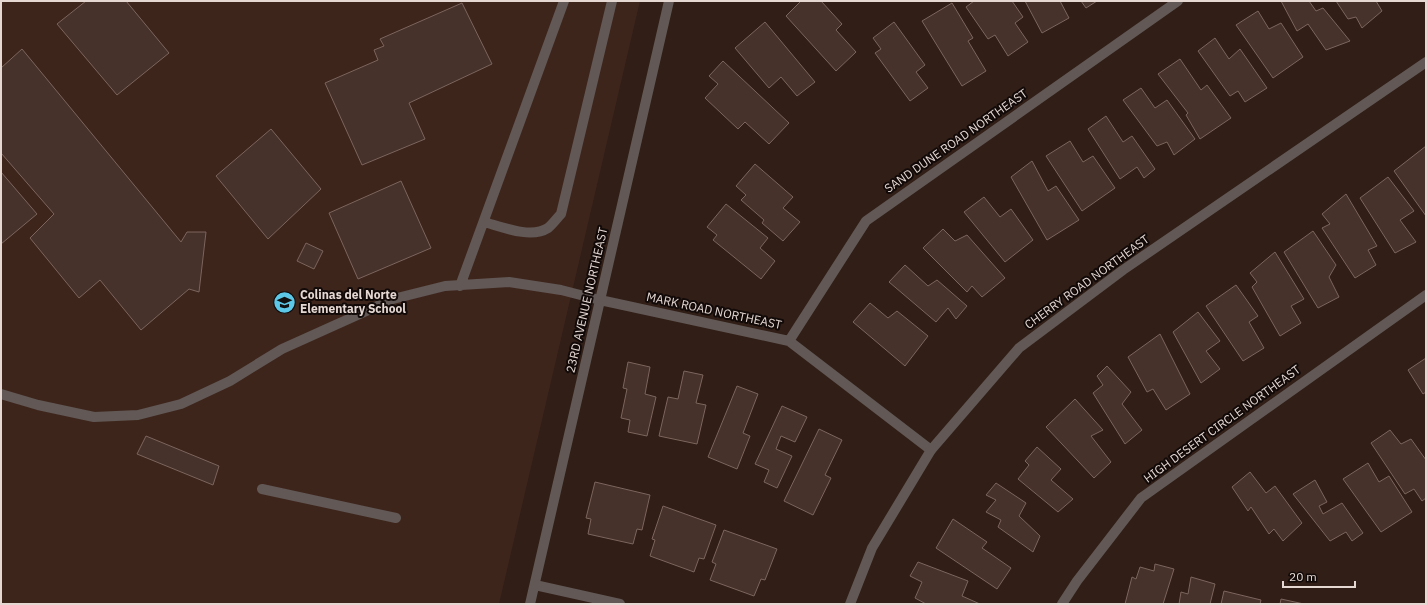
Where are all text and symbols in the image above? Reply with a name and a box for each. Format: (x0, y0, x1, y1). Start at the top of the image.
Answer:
street label: SAND DUNE ROAD NORTHEAST (881, 85, 1030, 196)
street label: 23RD AVENUE NORTHEAST (562, 225, 611, 374)
street label: CHERRY ROAD NORTHEAST (1021, 231, 1152, 332)
place label: Colinas del Norte Elementary School (300, 287, 406, 316)
school or university icon: Colinas del Norte Elementary School (272, 289, 298, 315)
street label: MARK ROAD NORTHEAST (645, 289, 783, 332)
street label: HIGH DESERT CIRCLE NORTHEAST (1140, 362, 1303, 486)
scale bar (1283, 563, 1355, 589)
text: 20 m (1289, 569, 1317, 584)

